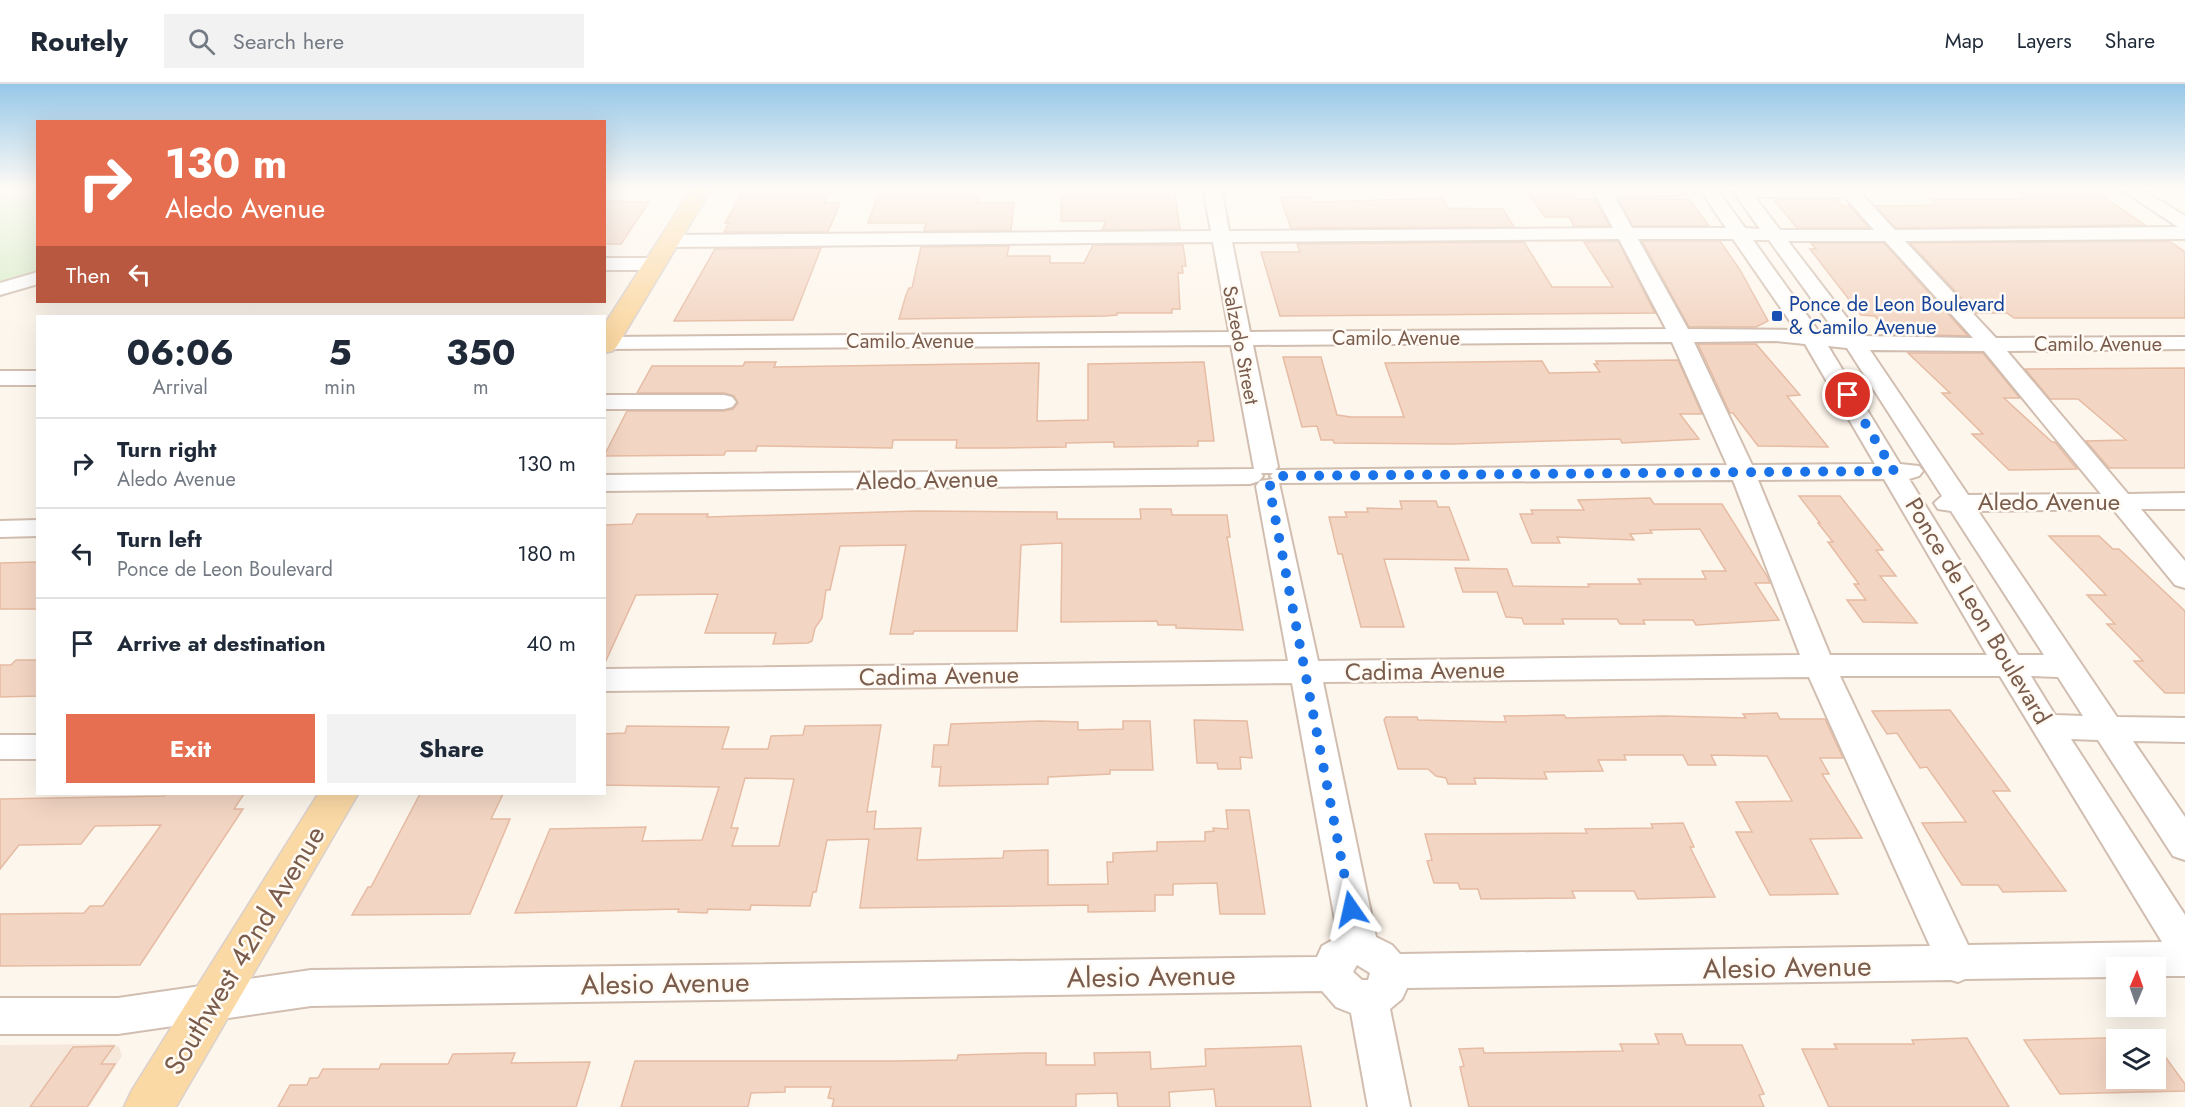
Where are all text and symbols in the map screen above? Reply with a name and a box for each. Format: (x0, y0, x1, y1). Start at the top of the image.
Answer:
search box (164, 14, 584, 68)
text: Routely (30, 21, 128, 62)
icon: search (185, 25, 218, 58)
text: Search here (233, 25, 344, 57)
text: Map (1945, 26, 1984, 56)
text: Layers (2017, 26, 2072, 56)
text: Share (2105, 26, 2155, 56)
text: 130 m (165, 133, 287, 194)
icon: right (66, 144, 144, 222)
text: Aledo Avenue (165, 189, 325, 228)
icon: left (123, 258, 156, 291)
text: Then (66, 259, 111, 291)
street label: Salzedo Street (1215, 283, 1266, 407)
place label: Ponce de Leon Boulevard & Camilo Avenue (1789, 290, 2005, 342)
marker: Ponce de Leon Boulevard & Camilo Avenue (1770, 309, 1784, 323)
street label: Camilo Avenue (1332, 324, 1460, 353)
text: 06:06 (126, 326, 234, 378)
text: 5 (328, 326, 352, 378)
text: 350 (446, 326, 516, 378)
street label: Camilo Avenue (846, 327, 974, 356)
street label: Camilo Avenue (2034, 330, 2162, 359)
pin (1822, 369, 1873, 420)
text: Arrival (153, 373, 208, 402)
text: min (324, 373, 356, 402)
text: m (473, 373, 489, 402)
icon: arrive (1831, 378, 1864, 411)
text: Turn right (117, 433, 217, 465)
icon: right (66, 447, 99, 480)
text: 130 m (517, 447, 576, 479)
street label: Aledo Avenue (855, 461, 999, 498)
text: Aledo Avenue (117, 465, 236, 494)
street label: Aledo Avenue (1978, 484, 2120, 519)
street label: Ponce de Leon Boulevard (1897, 491, 2060, 731)
text: Turn left (117, 523, 202, 555)
icon: left (66, 537, 99, 570)
text: 180 m (517, 537, 576, 569)
text: Ponce de Leon Boulevard (117, 555, 333, 584)
icon: arrive (66, 627, 99, 660)
text: Arrive at destination (117, 627, 326, 659)
text: 40 m (526, 627, 576, 659)
street label: Cadima Avenue (1345, 652, 1505, 689)
street label: Cadima Avenue (859, 657, 1019, 694)
button: Exit (66, 714, 315, 783)
button: Share (327, 714, 576, 783)
street label: Southwest 42nd Avenue (154, 818, 335, 1083)
position arrow (1319, 877, 1383, 941)
street label: Alesio Avenue (1702, 946, 1872, 989)
street label: Alesio Avenue (1066, 955, 1236, 998)
north arrow (2106, 957, 2166, 1017)
map controls (2106, 957, 2166, 1089)
street label: Alesio Avenue (580, 962, 750, 1005)
button: layers (2106, 1029, 2166, 1089)

